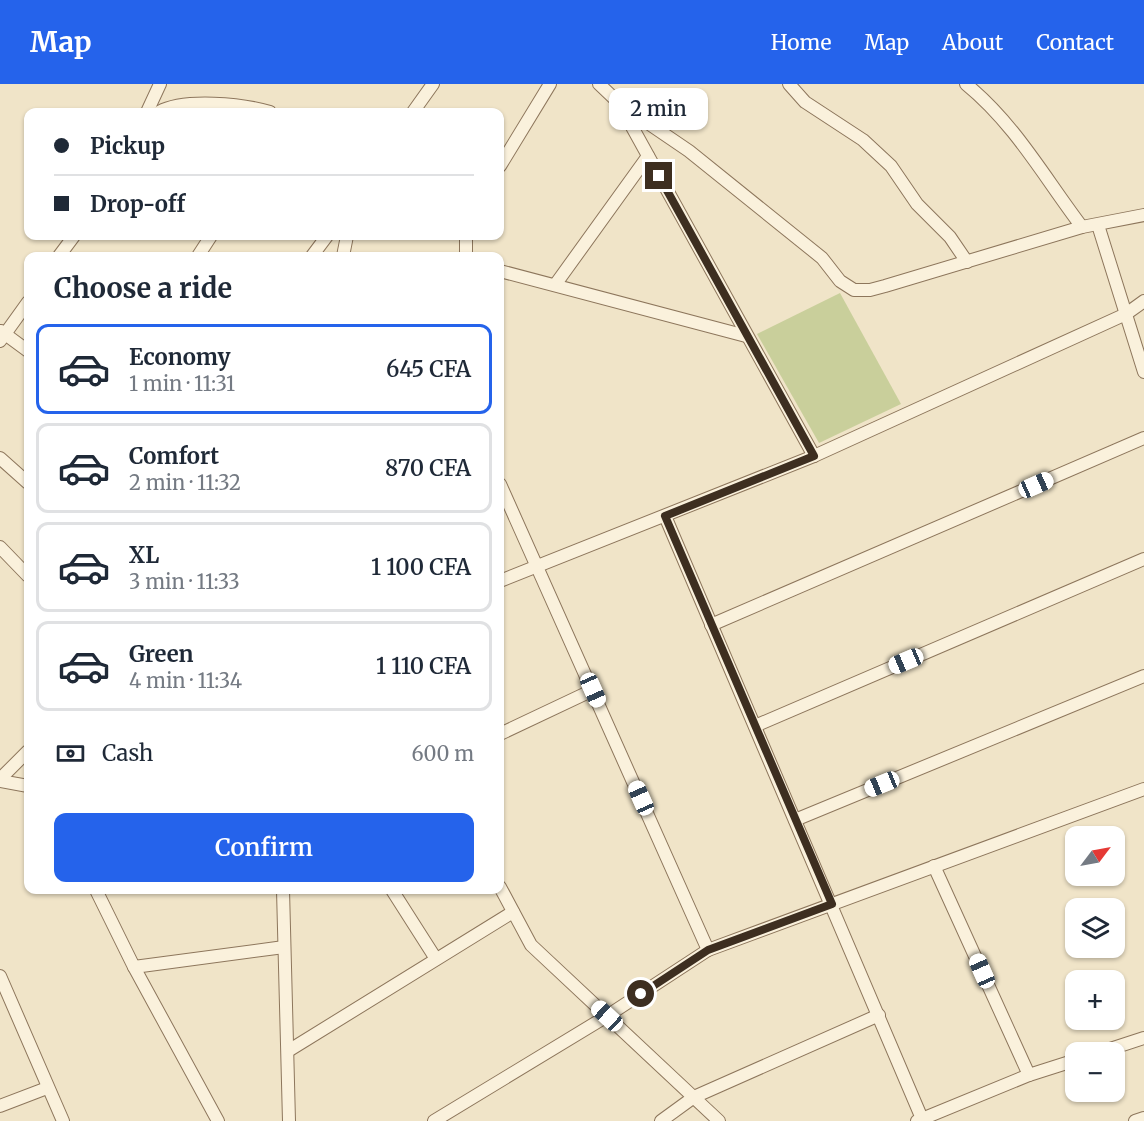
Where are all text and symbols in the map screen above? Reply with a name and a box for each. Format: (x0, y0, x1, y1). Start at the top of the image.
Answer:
text: Map (30, 24, 92, 60)
text: Home (771, 29, 831, 56)
text: Map (864, 29, 909, 56)
text: About (942, 29, 1003, 56)
text: Contact (1036, 29, 1114, 56)
callout: 2 min (610, 89, 708, 131)
text: 2 min (630, 96, 687, 121)
text: Pickup (90, 132, 165, 160)
route end (645, 162, 672, 189)
text: Drop-off (90, 190, 185, 218)
text: Choose a ride (54, 271, 232, 305)
icon: car (57, 342, 111, 396)
text: Economy (129, 343, 230, 371)
text: 645 CFA (386, 355, 471, 383)
text: 1 min · 11:31 (129, 371, 235, 396)
icon: car (57, 441, 111, 495)
text: Comfort (129, 442, 219, 470)
text: 870 CFA (385, 454, 471, 482)
car (1016, 469, 1056, 501)
text: 2 min · 11:32 (129, 470, 241, 495)
icon: car (57, 540, 111, 594)
text: XL (129, 541, 159, 569)
text: 1 100 CFA (371, 553, 471, 581)
text: 3 min · 11:33 (129, 569, 240, 594)
icon: car (57, 639, 111, 693)
text: Green (129, 640, 193, 668)
car (886, 646, 926, 676)
text: 1 110 CFA (376, 652, 471, 680)
text: 4 min · 11:34 (129, 668, 242, 693)
car (577, 670, 609, 710)
icon: cash (54, 737, 87, 770)
text: Cash (102, 739, 153, 767)
text: 600 m (411, 741, 474, 766)
car (862, 769, 902, 799)
car (625, 778, 657, 818)
button: Confirm (54, 813, 474, 882)
north arrow (1065, 826, 1125, 886)
map controls (1065, 826, 1125, 1102)
button: layers (1065, 898, 1125, 958)
car (966, 951, 998, 991)
button: + (1065, 970, 1125, 1030)
route start (627, 980, 654, 1007)
car (588, 997, 626, 1035)
button: − (1065, 1042, 1125, 1102)

